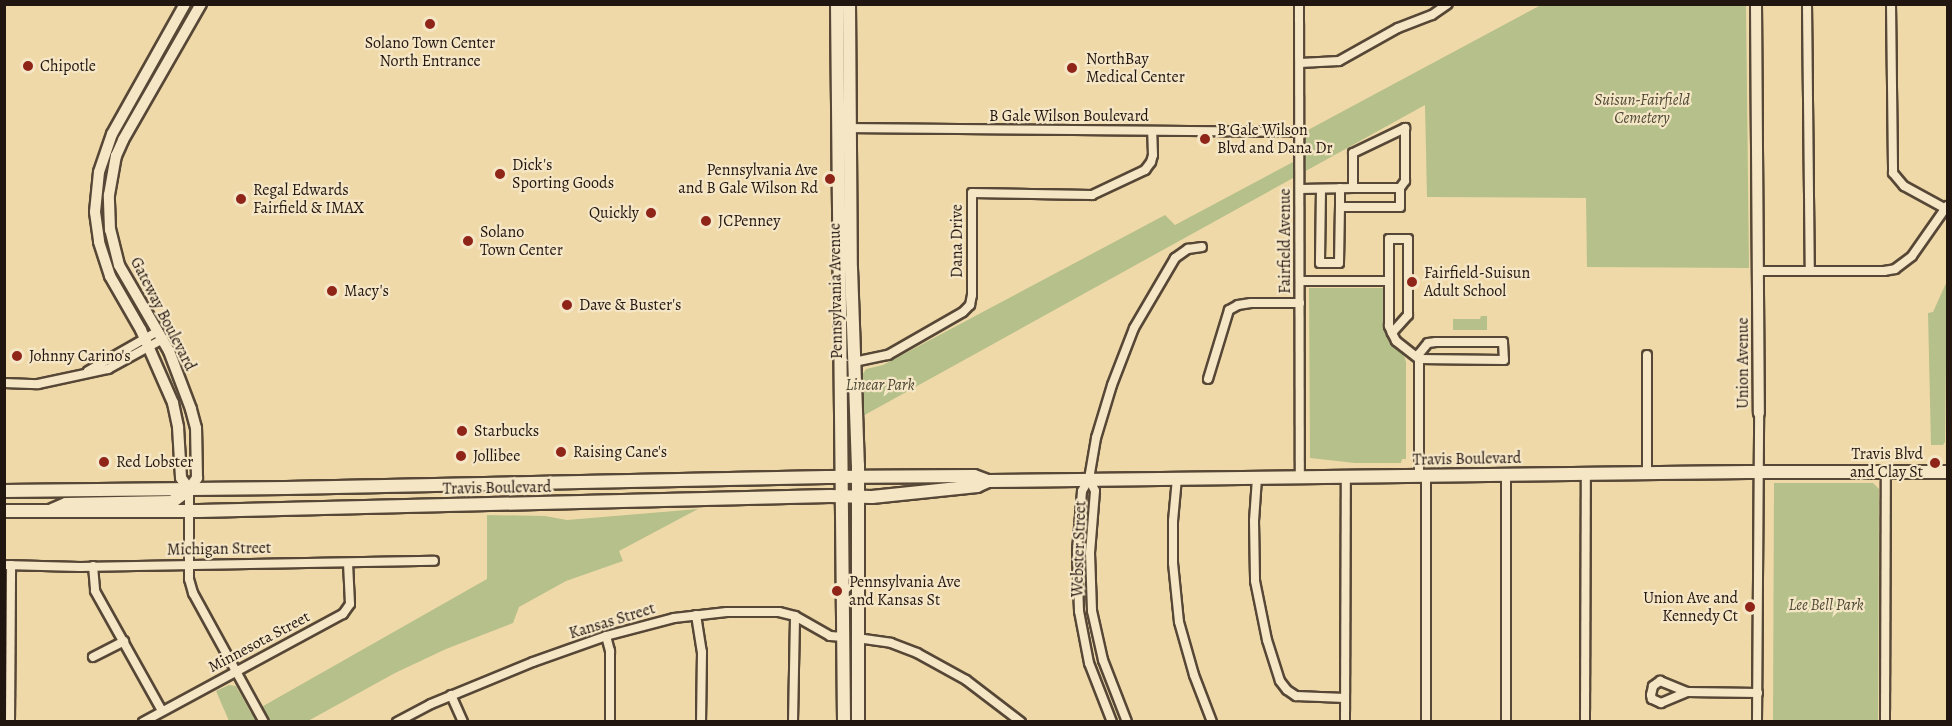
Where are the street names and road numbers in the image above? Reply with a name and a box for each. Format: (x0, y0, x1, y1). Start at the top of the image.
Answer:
street label: B Gale Wilson Boulevard (989, 106, 1149, 126)
street label: Fairfield Avenue (1275, 188, 1295, 294)
street label: Dana Drive (947, 204, 967, 278)
street label: Pennsylvania Avenue (825, 223, 847, 359)
street label: Gateway Boulevard (126, 254, 200, 374)
street label: Union Avenue (1733, 317, 1753, 409)
street label: Travis Boulevard (1413, 448, 1521, 470)
street label: Travis Boulevard (443, 477, 551, 499)
street label: Webster Street (1068, 500, 1090, 598)
street label: Michigan Street (167, 538, 271, 560)
street label: Kansas Street (567, 599, 657, 643)
street label: Minnesota Street (205, 607, 313, 677)

